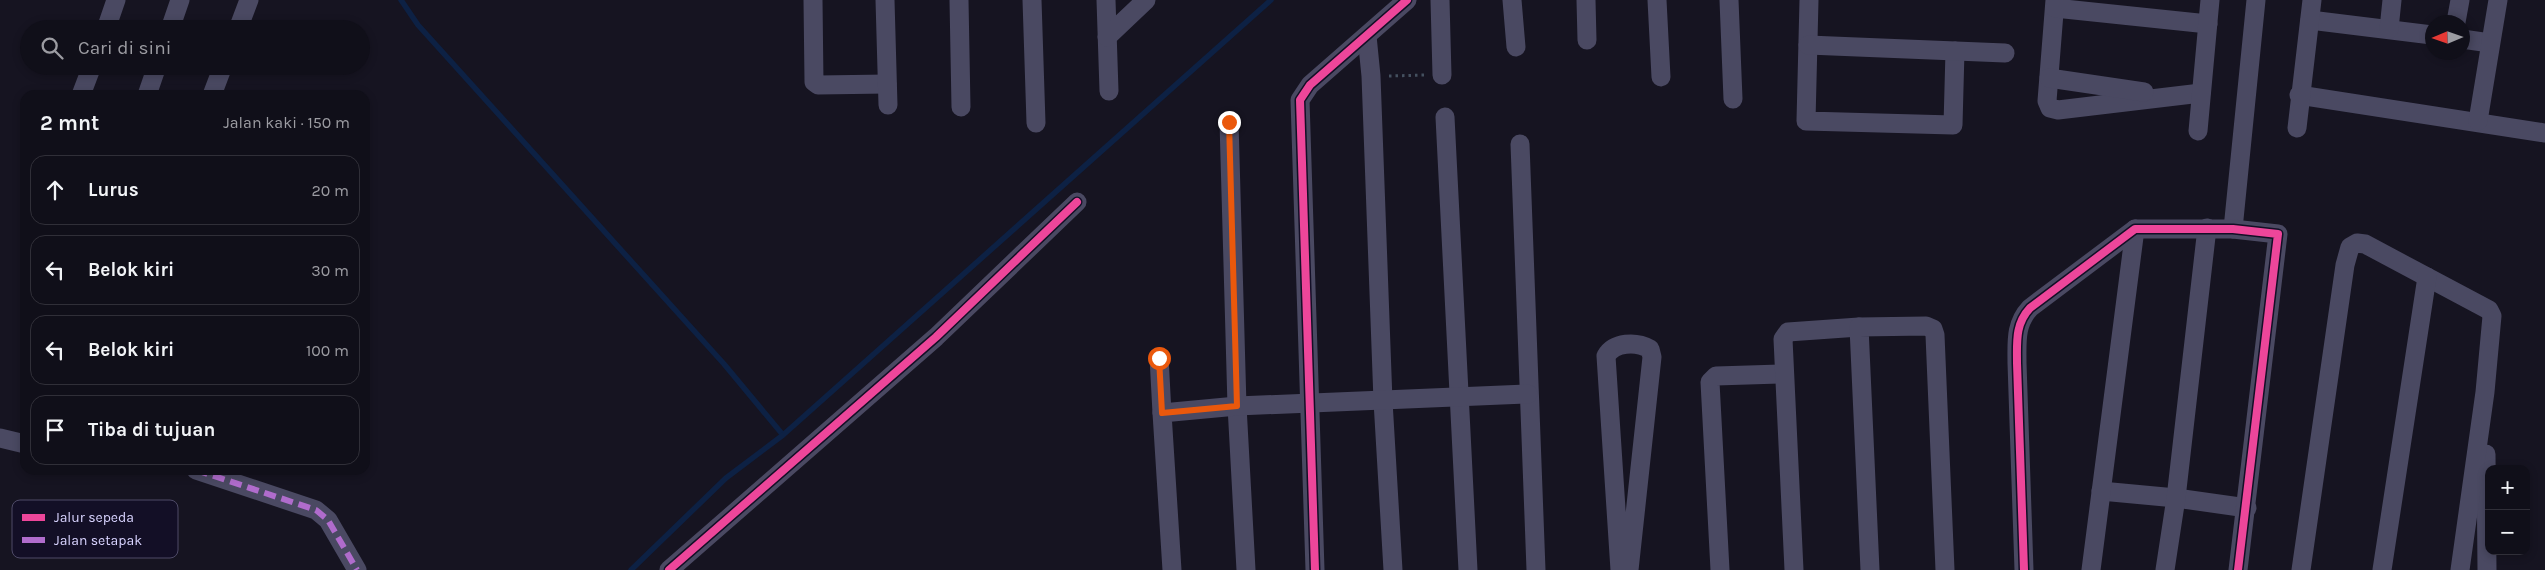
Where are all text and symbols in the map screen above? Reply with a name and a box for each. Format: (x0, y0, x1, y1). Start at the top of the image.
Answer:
north arrow (2425, 15, 2470, 60)
search box (20, 20, 370, 75)
icon: search (38, 34, 66, 62)
text: Cari di sini (78, 37, 171, 59)
text: 2 mnt (40, 111, 99, 135)
route end (1218, 111, 1241, 134)
text: Jalan kaki · 150 m (223, 113, 350, 132)
icon: ahead (41, 176, 69, 204)
text: Lurus (88, 179, 139, 201)
text: 20 m (311, 181, 349, 200)
icon: left (41, 256, 69, 284)
text: Belok kiri (88, 259, 174, 281)
text: 30 m (311, 261, 349, 280)
icon: left (41, 336, 69, 364)
text: Belok kiri (88, 339, 174, 361)
text: 100 m (306, 341, 349, 360)
route start (1148, 347, 1171, 370)
icon: arrive (41, 416, 69, 444)
text: Tiba di tujuan (88, 419, 215, 441)
map controls (2485, 465, 2530, 555)
button: + (2485, 465, 2530, 510)
legend (12, 500, 178, 558)
text: Jalur sepeda (54, 509, 134, 526)
button: − (2485, 510, 2530, 555)
text: Jalan setapak (54, 532, 142, 549)

